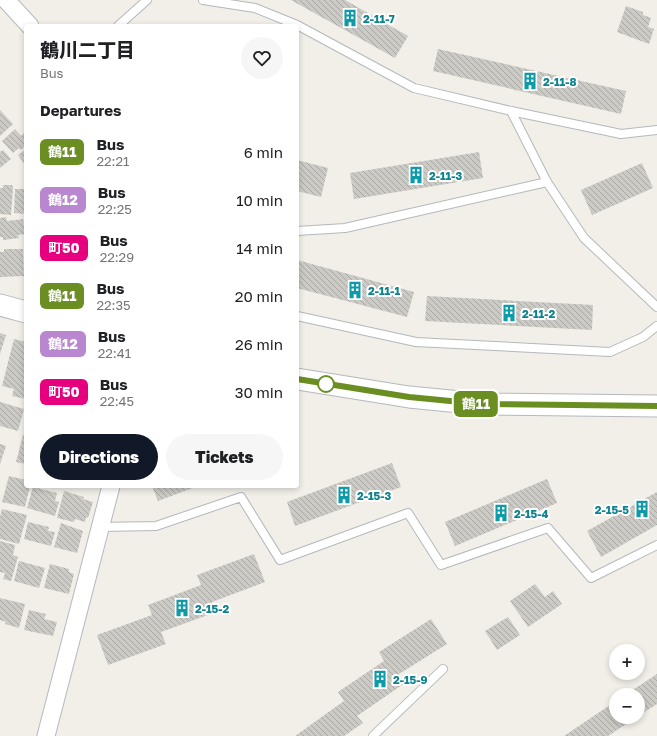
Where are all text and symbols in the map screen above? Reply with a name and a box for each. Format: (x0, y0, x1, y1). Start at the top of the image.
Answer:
building icon: 2-11-7 (340, 8, 360, 28)
place label: 2-11-7 (363, 12, 395, 25)
button: heart (241, 37, 283, 79)
text: 鶴川二丁目 (40, 38, 135, 61)
text: Bus (40, 65, 63, 81)
building icon: 2-11-8 (520, 71, 540, 91)
place label: 2-11-8 (543, 75, 576, 88)
text: Departures (40, 101, 121, 119)
text: Bus (96, 135, 124, 153)
text: 鶴11 (48, 143, 76, 160)
text: 6 min (244, 143, 283, 161)
text: 22:21 (96, 153, 129, 169)
building icon: 2-11-3 (406, 165, 426, 185)
place label: 2-11-3 (429, 169, 462, 182)
text: Bus (98, 183, 126, 201)
text: 鶴12 (48, 191, 78, 208)
text: 10 min (236, 191, 283, 209)
text: 22:25 (98, 201, 132, 217)
text: Bus (100, 231, 128, 249)
text: 町50 (48, 239, 80, 256)
text: 14 min (236, 239, 283, 257)
text: 22:29 (100, 249, 134, 265)
text: Bus (96, 279, 124, 297)
building icon: 2-11-1 (345, 280, 365, 300)
place label: 2-11-1 (368, 284, 400, 297)
text: 鶴11 (48, 287, 76, 304)
text: 20 min (235, 287, 283, 305)
text: 22:35 (96, 297, 131, 313)
building icon: 2-11-2 (499, 303, 519, 323)
place label: 2-11-2 (522, 307, 555, 320)
text: Bus (98, 327, 126, 345)
text: 鶴12 (48, 335, 78, 352)
text: 26 min (235, 335, 283, 353)
text: 22:41 (98, 345, 131, 361)
text: Bus (100, 375, 128, 393)
unlabelled marker (317, 375, 335, 393)
text: 町50 (48, 383, 80, 400)
text: 30 min (235, 383, 283, 401)
line badge: 鶴11 (453, 391, 499, 417)
text: 22:45 (100, 393, 134, 409)
text: 鶴11 (462, 395, 490, 412)
button: Directions (40, 434, 158, 480)
button: Tickets (166, 434, 283, 480)
building icon: 2-15-3 (334, 485, 354, 505)
place label: 2-15-3 (357, 489, 391, 502)
building icon: 2-15-5 (632, 499, 652, 519)
building icon: 2-15-4 (491, 503, 511, 523)
place label: 2-15-5 (595, 503, 629, 516)
place label: 2-15-4 (514, 507, 548, 520)
building icon: 2-15-2 (172, 598, 192, 618)
place label: 2-15-2 (195, 602, 229, 615)
map controls (609, 644, 645, 724)
button: + (609, 644, 645, 680)
building icon: 2-15-9 (370, 669, 390, 689)
place label: 2-15-9 (393, 673, 427, 686)
button: − (609, 688, 645, 724)

